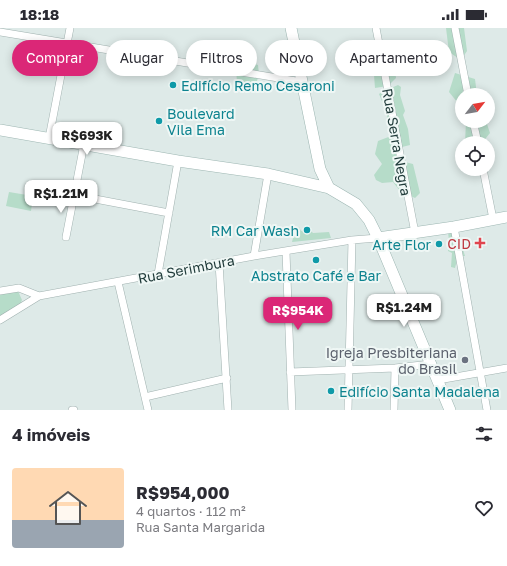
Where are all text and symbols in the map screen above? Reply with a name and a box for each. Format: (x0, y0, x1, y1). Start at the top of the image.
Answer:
text: 18:18 (20, 5, 59, 23)
chip: Comprar (12, 40, 98, 76)
chip: Alugar (106, 40, 178, 76)
chip: Filtros (186, 40, 257, 76)
chip: Novo (265, 40, 327, 76)
chip: Apartamento (335, 40, 452, 76)
place label: Edifício Remo Cesaroni (181, 77, 335, 94)
marker: Edifício Remo Cesaroni (168, 80, 178, 90)
street label: Rua Serra Negra (379, 87, 415, 197)
north arrow (455, 88, 495, 128)
map controls (455, 88, 495, 176)
place label: Boulevard Vila Ema (167, 105, 235, 138)
marker: Boulevard Vila Ema (154, 116, 164, 126)
pin: R$693K (54, 122, 120, 156)
text: R$693K (61, 127, 113, 143)
button: locate (455, 136, 495, 176)
pin: R$1.21M (24, 180, 98, 214)
text: R$1.21M (34, 185, 88, 201)
place label: RM Car Wash (211, 222, 299, 239)
marker: RM Car Wash (302, 225, 312, 235)
place label: CID (447, 235, 471, 252)
place label: Arte Flor (372, 236, 432, 253)
marker: CID (474, 237, 486, 249)
marker: Arte Flor (434, 239, 444, 249)
street label: Rua Serimbura (136, 251, 236, 287)
marker: Abstrato Café e Bar (311, 255, 321, 265)
place label: Abstrato Café e Bar (251, 267, 382, 284)
pin: R$1.24M (367, 294, 441, 328)
pin: R$954K (265, 297, 331, 331)
text: R$1.24M (376, 299, 432, 315)
text: R$954K (272, 302, 324, 318)
place label: Igreja Presbiteriana do Brasil (326, 344, 457, 377)
marker: Igreja Presbiteriana do Brasil (460, 355, 470, 365)
place label: Edifício Santa Madalena (339, 383, 500, 400)
marker: Edifício Santa Madalena (326, 386, 336, 396)
icon: filters (473, 423, 495, 445)
text: 4 imóveis (12, 424, 90, 445)
text: R$954,000 (136, 482, 230, 503)
icon: home (44, 484, 92, 532)
icon: heart (473, 497, 495, 519)
text: 4 quartos · 112 m² (136, 503, 246, 519)
text: Rua Santa Margarida (136, 519, 265, 535)

